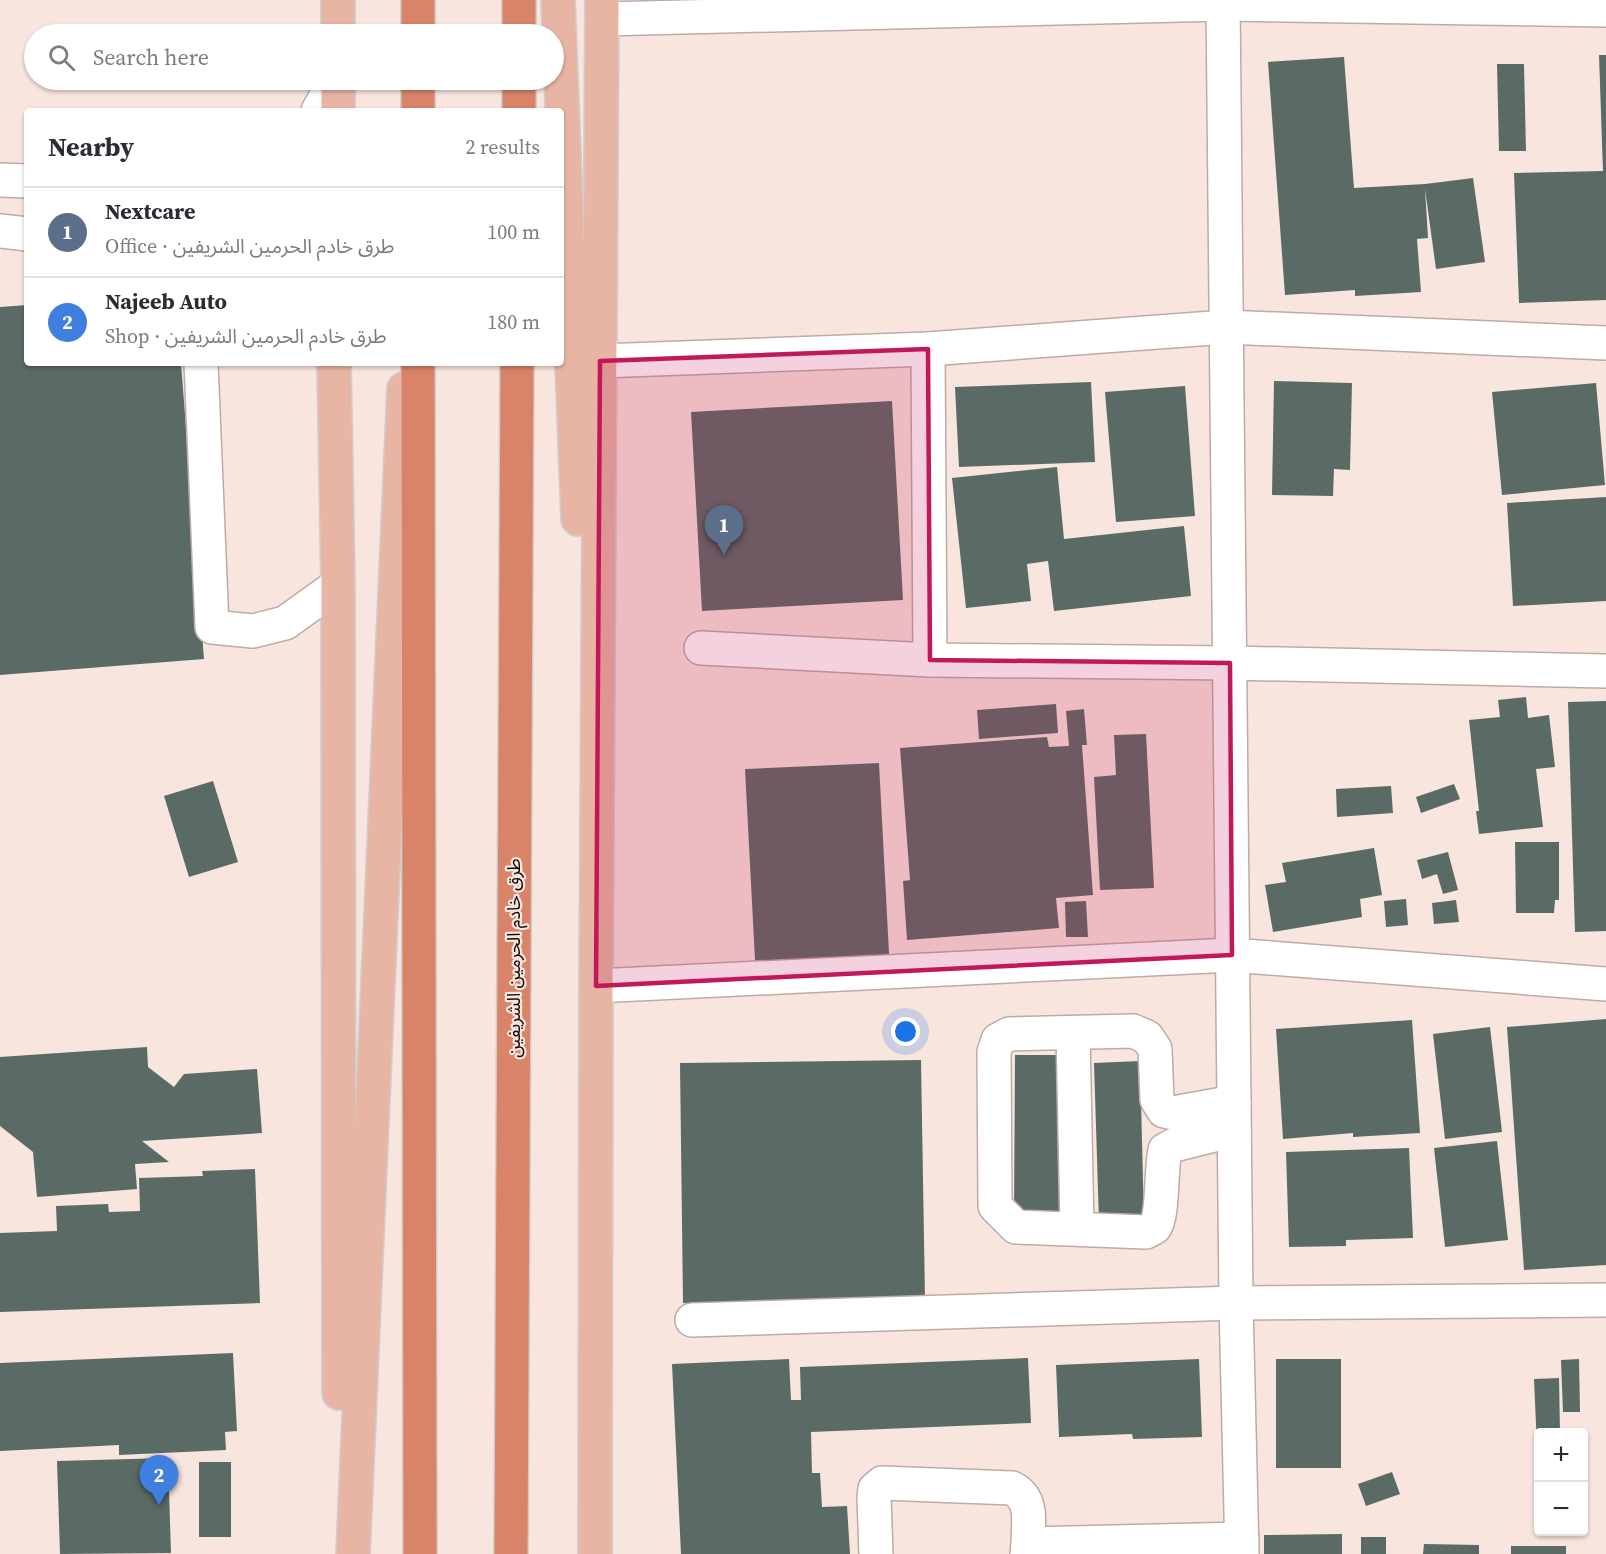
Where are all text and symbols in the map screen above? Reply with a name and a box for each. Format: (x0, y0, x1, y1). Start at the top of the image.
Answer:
search box (24, 24, 564, 90)
icon: search (45, 41, 78, 74)
text: Search here (93, 42, 209, 72)
text: Nearby (48, 129, 134, 165)
text: 2 results (465, 133, 540, 161)
text: Nextcare (105, 196, 195, 226)
text: 1 (62, 218, 73, 246)
text: 100 m (487, 218, 540, 246)
text: Office · طرق خادم الحرمين الشريفين (105, 232, 394, 260)
text: Najeeb Auto (105, 286, 227, 316)
text: 2 (62, 308, 73, 336)
text: 180 m (487, 308, 540, 336)
text: Shop · طرق خادم الحرمين الشريفين (105, 322, 387, 350)
pin: 1 (704, 506, 744, 555)
street label: طرق خادم الحرمين الشريفين (501, 858, 528, 1058)
your location (891, 1017, 920, 1046)
map controls (1534, 1428, 1588, 1536)
button: + (1534, 1428, 1588, 1482)
pin: 2 (140, 1456, 178, 1505)
button: − (1534, 1482, 1588, 1536)

